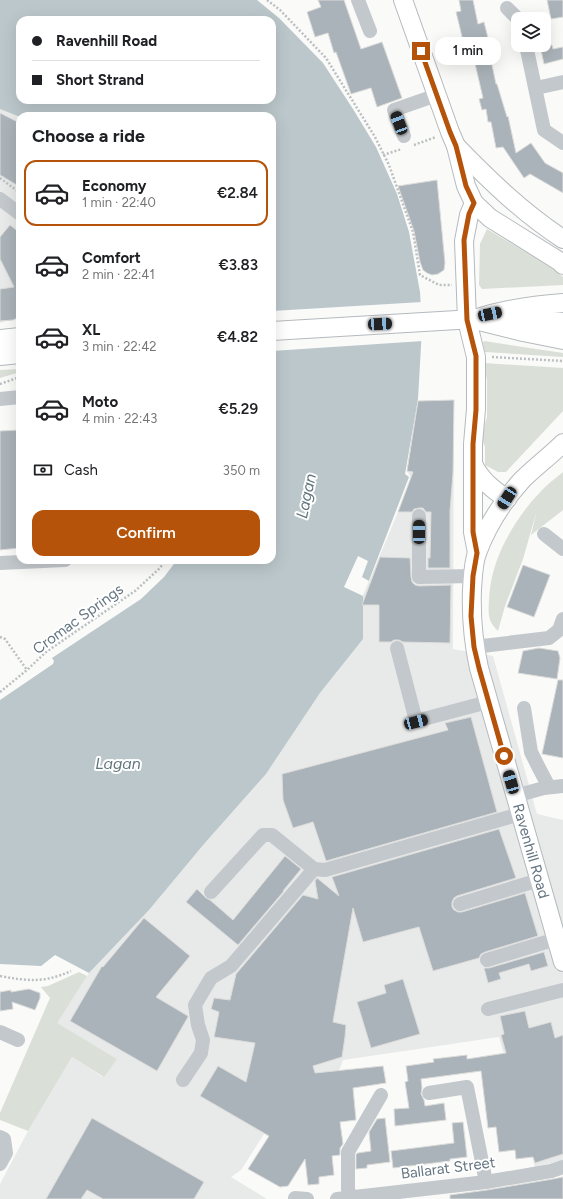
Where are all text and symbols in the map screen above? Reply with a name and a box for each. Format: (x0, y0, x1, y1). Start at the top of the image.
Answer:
map controls (511, 12, 551, 52)
button: layers (511, 12, 551, 52)
text: Ravenhill Road (56, 32, 157, 50)
callout: 1 min (435, 37, 501, 65)
route end (412, 42, 430, 60)
text: 1 min (453, 43, 483, 58)
text: Short Strand (56, 71, 144, 89)
car (389, 110, 409, 136)
text: Choose a ride (32, 125, 145, 147)
icon: car (34, 175, 70, 211)
text: Economy (82, 177, 147, 195)
text: €2.84 (217, 184, 258, 202)
text: 1 min · 22:40 (82, 195, 156, 210)
icon: car (34, 247, 70, 283)
text: Comfort (82, 249, 141, 267)
text: €3.83 (219, 256, 258, 274)
text: 2 min · 22:41 (82, 267, 155, 282)
car (477, 306, 503, 322)
car (368, 317, 392, 331)
icon: car (34, 319, 70, 355)
text: XL (82, 321, 100, 339)
text: €4.82 (217, 328, 258, 346)
text: 3 min · 22:42 (82, 339, 157, 354)
icon: car (34, 391, 70, 427)
text: Moto (82, 393, 118, 411)
text: €5.29 (218, 400, 258, 418)
text: 4 min · 22:43 (82, 411, 157, 426)
icon: cash (32, 459, 54, 481)
text: Cash (64, 461, 98, 479)
text: 350 m (223, 463, 260, 478)
water label: Lagan (292, 472, 320, 520)
car (495, 485, 519, 511)
button: Confirm (32, 510, 260, 556)
car (413, 520, 425, 544)
street label: Cromac Springs (29, 580, 127, 658)
car (403, 713, 429, 731)
route start (495, 747, 513, 765)
water label: Lagan (95, 754, 141, 773)
car (502, 769, 520, 795)
street label: Ravenhill Road (509, 802, 553, 900)
street label: Ballarat Street (400, 1153, 497, 1183)

